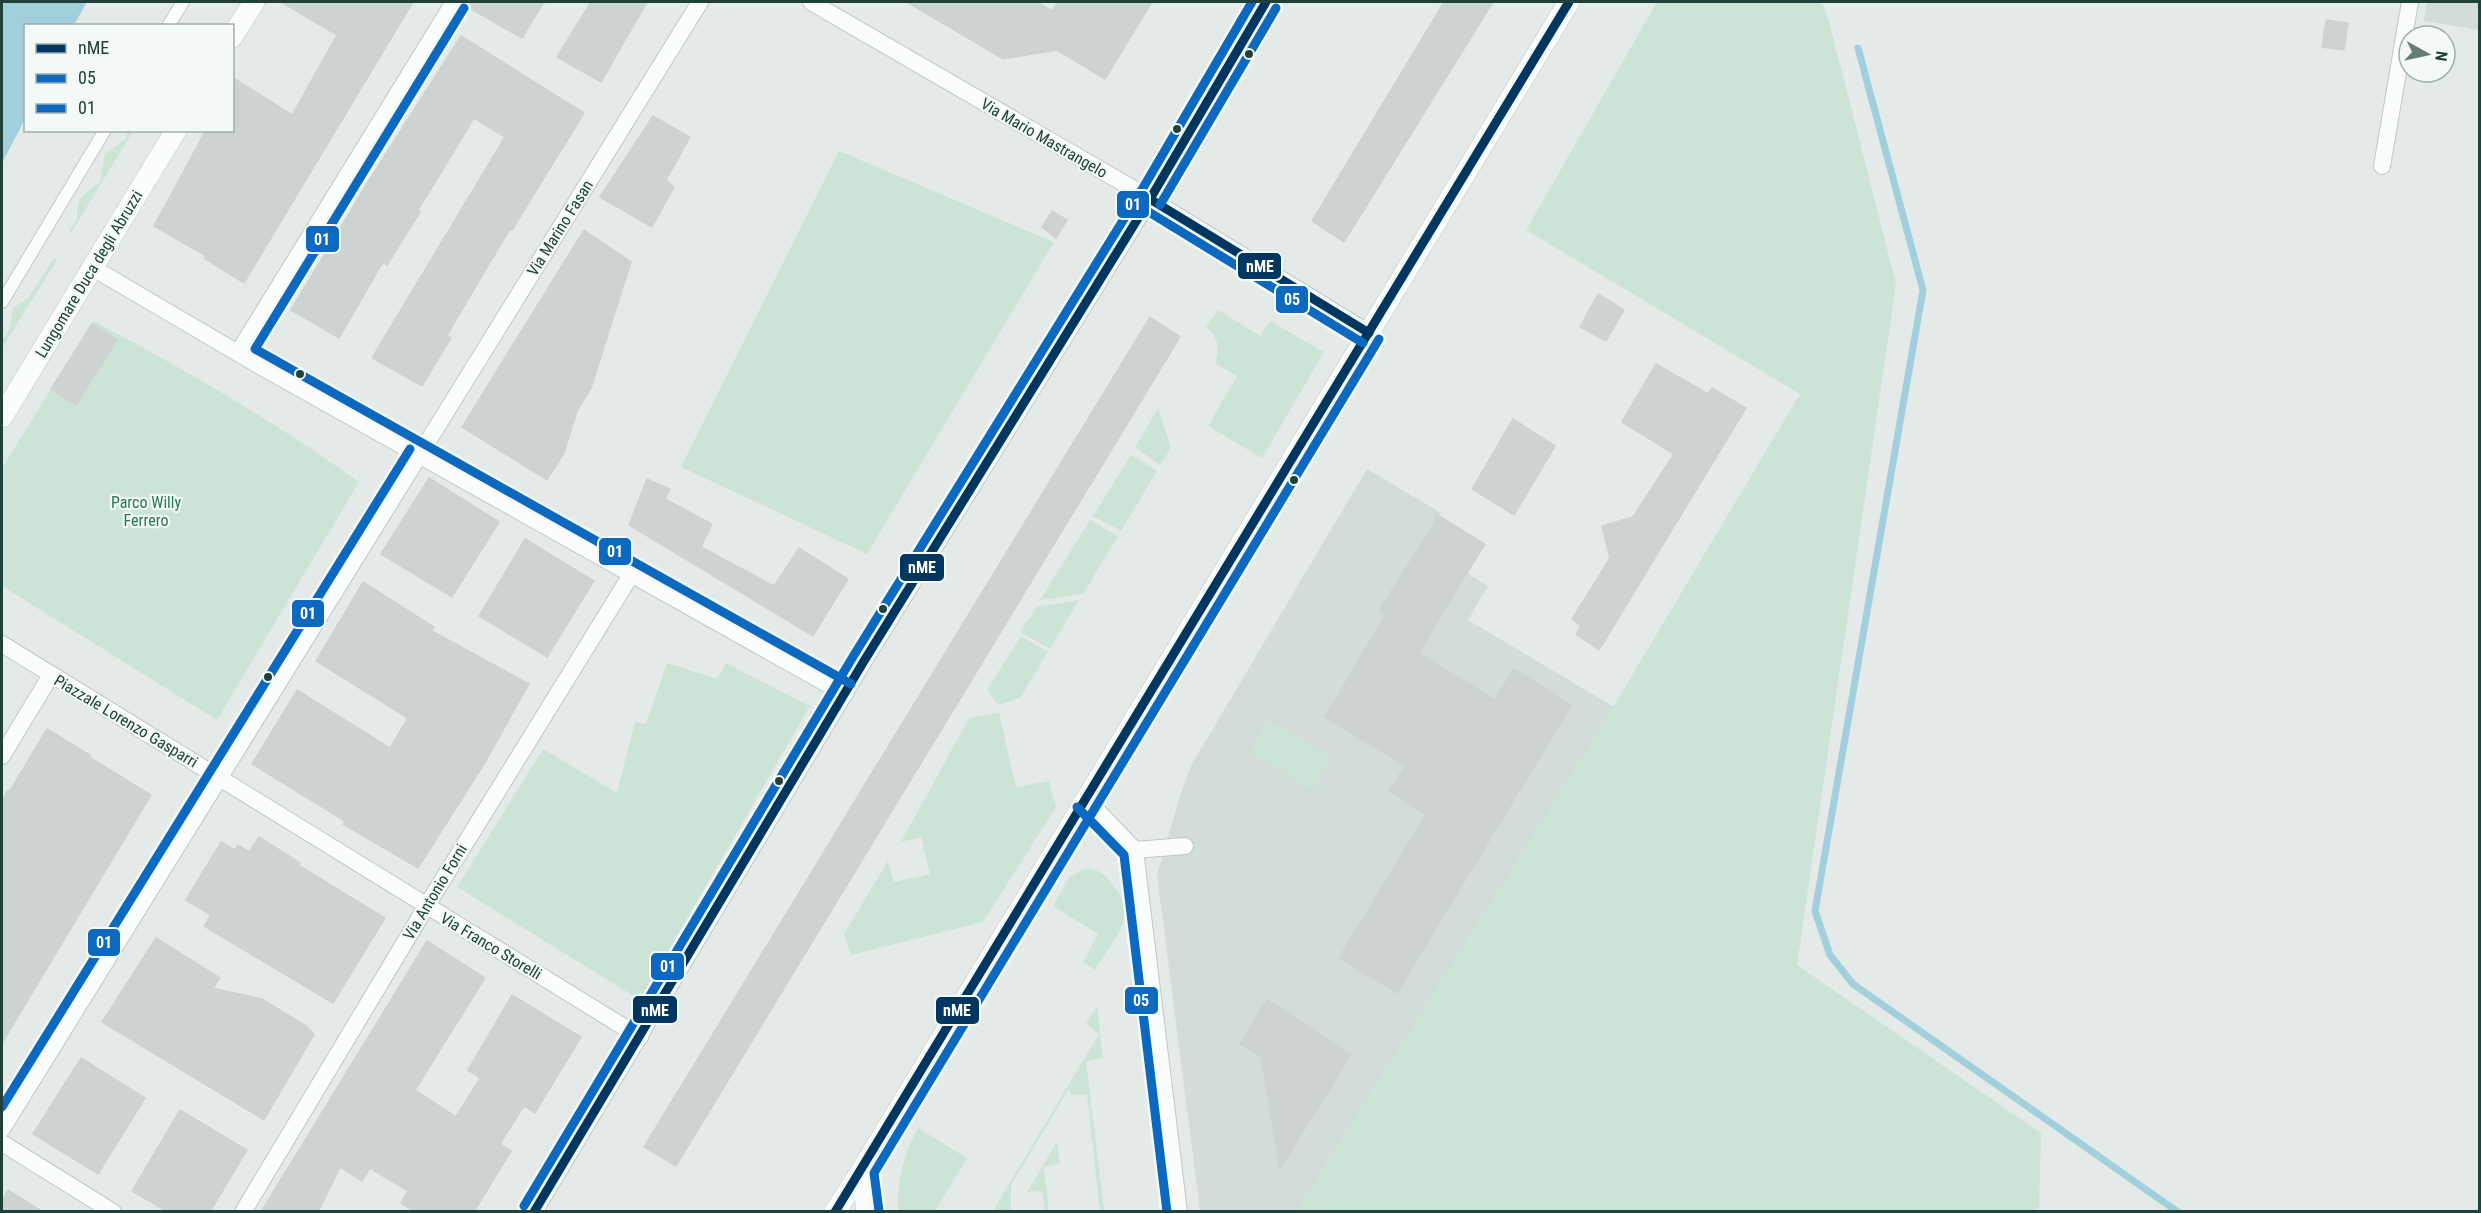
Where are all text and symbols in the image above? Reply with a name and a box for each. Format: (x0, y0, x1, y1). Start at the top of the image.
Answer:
legend (24, 24, 234, 132)
north arrow (2397, 24, 2457, 84)
text: nME (78, 37, 109, 58)
unlabelled marker (1243, 48, 1255, 60)
text: N (2431, 50, 2451, 62)
text: 05 (78, 67, 96, 88)
street label: Via Mario Mastrangelo (977, 94, 1111, 182)
text: 01 (78, 97, 96, 118)
unlabelled marker (1171, 123, 1183, 135)
street label: Via Marino Fasan (523, 177, 597, 279)
street label: Lungomare Duca degli Abruzzi (31, 187, 147, 361)
line badge: 01 (1116, 190, 1150, 219)
text: 01 (1125, 195, 1141, 214)
line badge: 01 (305, 225, 340, 253)
text: 01 (314, 230, 330, 249)
line badge: nME (1237, 252, 1282, 280)
text: nME (1246, 257, 1274, 276)
line badge: 05 (1275, 285, 1309, 314)
text: 05 (1284, 290, 1300, 309)
unlabelled marker (294, 368, 306, 380)
unlabelled marker (1288, 474, 1300, 486)
park label: Parco Willy Ferrero (111, 493, 181, 530)
line badge: 01 (598, 537, 632, 566)
text: 01 (607, 542, 623, 561)
line badge: nME (899, 553, 945, 582)
text: nME (908, 558, 936, 577)
line badge: 01 (291, 599, 325, 628)
unlabelled marker (877, 603, 889, 615)
text: 01 (300, 604, 316, 623)
street label: Piazzale Lorenzo Gasparri (51, 671, 201, 771)
unlabelled marker (262, 671, 274, 683)
unlabelled marker (773, 775, 785, 787)
street label: Via Antonio Forni (399, 841, 471, 943)
street label: Via Franco Storelli (437, 908, 545, 984)
line badge: 01 (87, 928, 121, 957)
text: 01 (96, 933, 112, 952)
line badge: 01 (650, 952, 685, 981)
text: 01 (660, 957, 676, 976)
line badge: 05 (1124, 986, 1159, 1015)
text: 05 (1133, 991, 1149, 1010)
line badge: nME (632, 995, 678, 1024)
line badge: nME (935, 996, 980, 1025)
text: nME (641, 1001, 669, 1020)
text: nME (943, 1001, 971, 1020)

